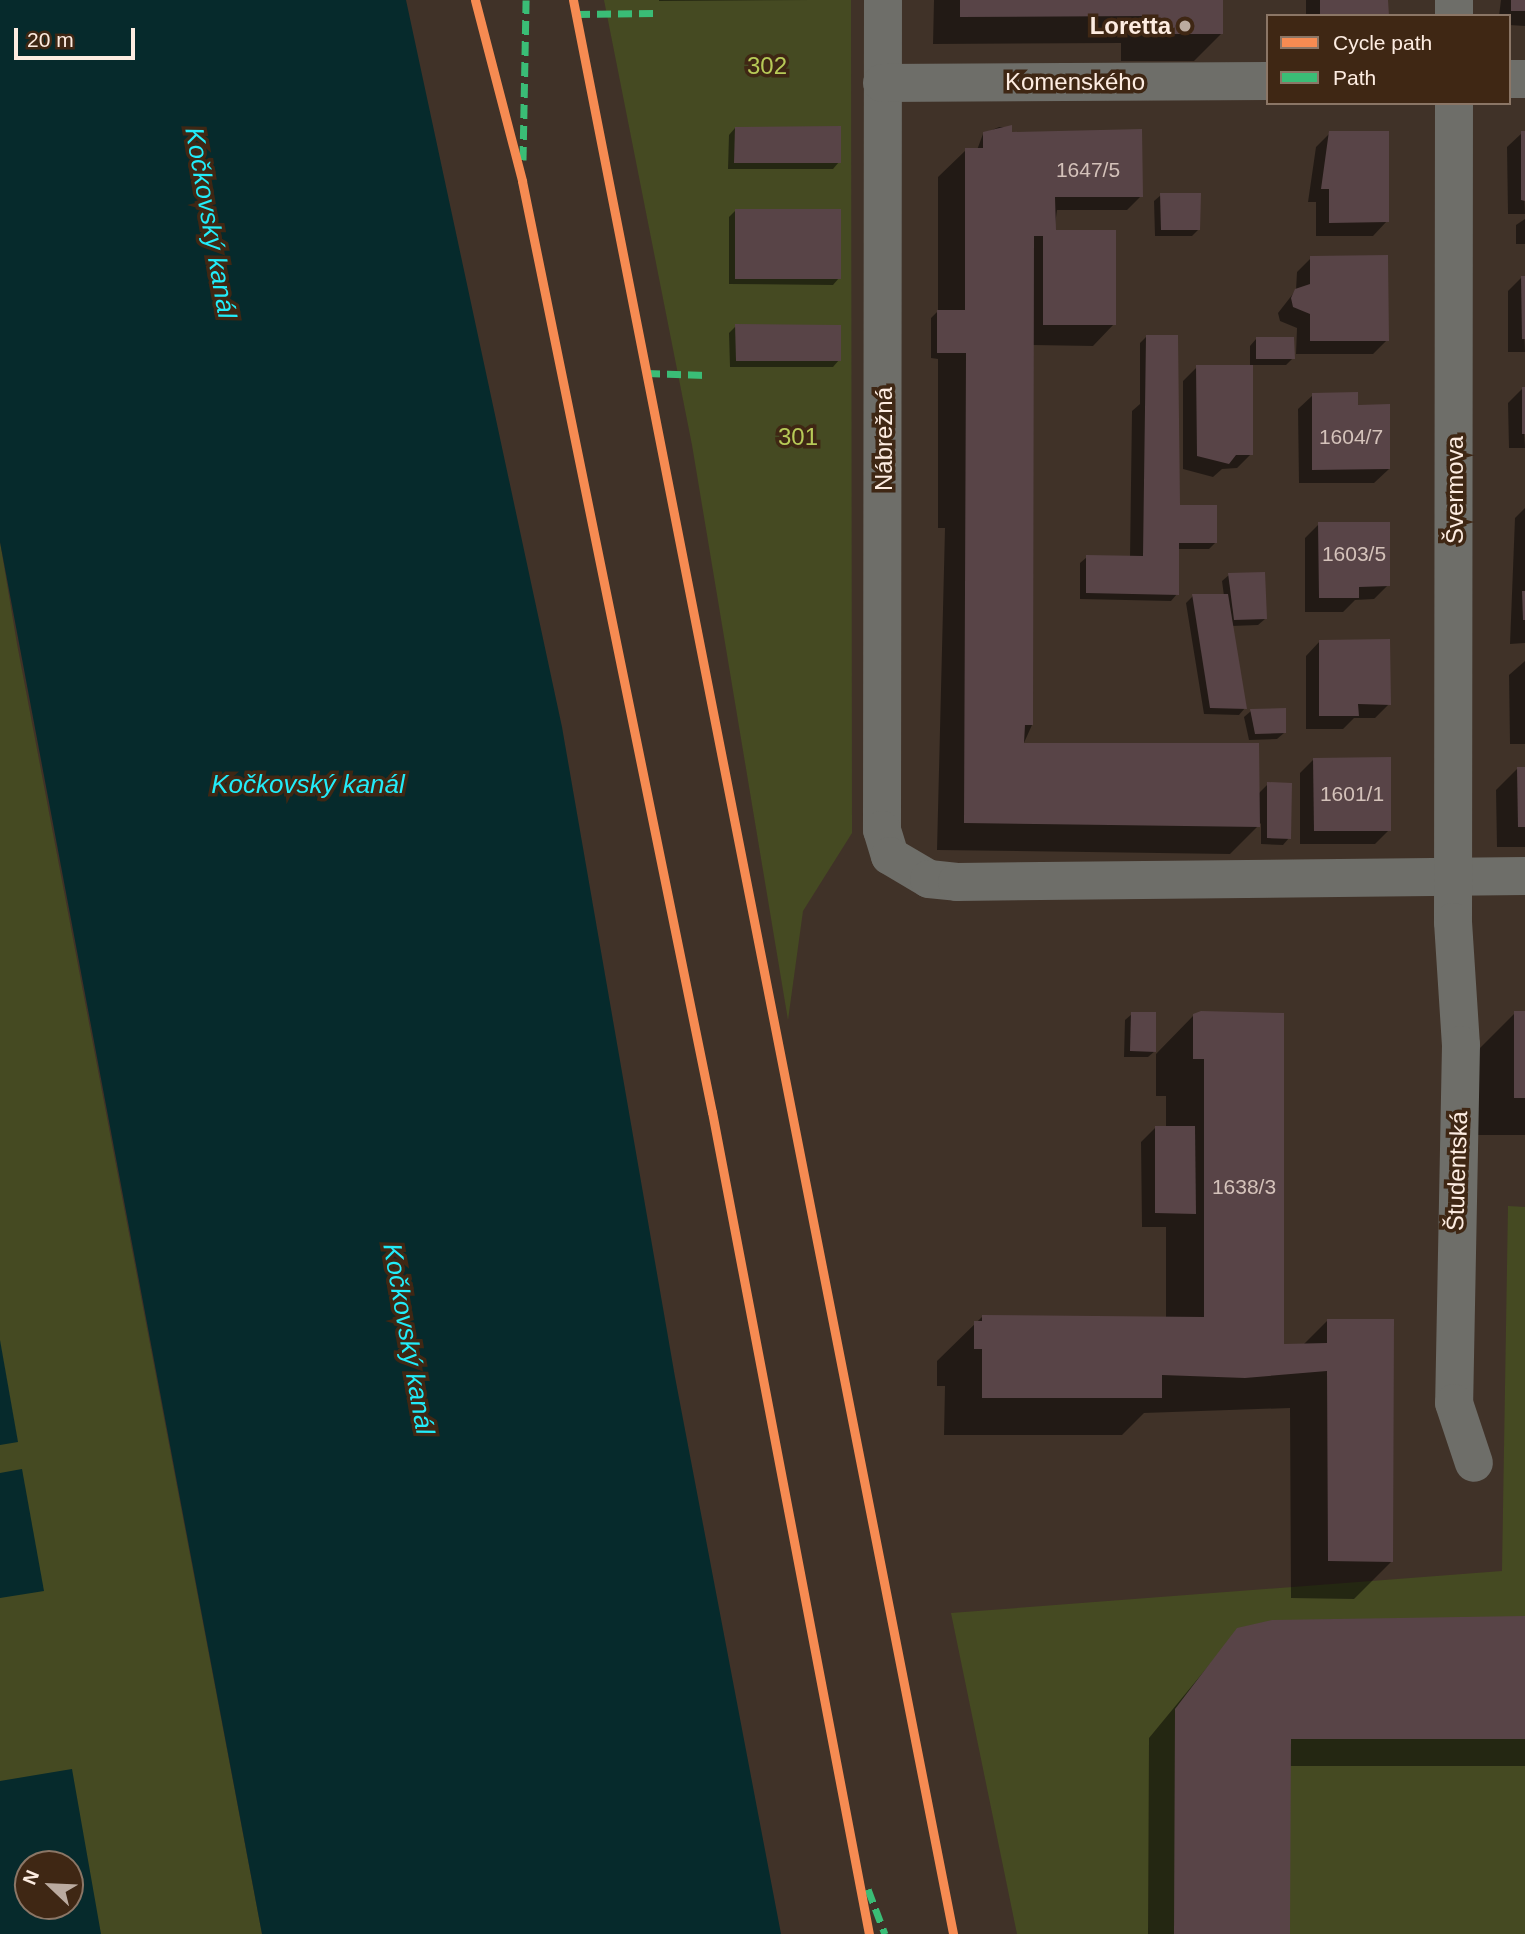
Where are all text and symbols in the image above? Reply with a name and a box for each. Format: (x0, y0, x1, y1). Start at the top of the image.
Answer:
place label: Loretta (1090, 12, 1171, 40)
scale bar (18, 14, 138, 58)
legend (1266, 14, 1511, 105)
marker: Loretta (1177, 18, 1193, 34)
text: 20 m (27, 28, 74, 51)
text: Cycle path (1333, 31, 1432, 54)
park label: 302 (747, 52, 787, 80)
text: Path (1333, 66, 1376, 89)
street label: Komenského (1005, 68, 1145, 96)
water label: Kočkovský kanál (178, 125, 242, 321)
house number: 1647/5 (1056, 157, 1120, 183)
street label: Nábrežná (870, 387, 898, 491)
park label: 301 (778, 423, 818, 451)
house number: 1604/7 (1319, 424, 1383, 450)
street label: Švermova (1441, 436, 1469, 544)
house number: 1603/5 (1322, 541, 1386, 567)
water label: Kočkovský kanál (211, 769, 405, 801)
house number: 1601/1 (1320, 781, 1384, 807)
street label: Študentská (1441, 1110, 1473, 1232)
house number: 1638/3 (1212, 1174, 1276, 1200)
water label: Kočkovský kanál (376, 1241, 440, 1437)
north arrow (14, 1850, 84, 1920)
text: N (19, 1867, 43, 1888)

